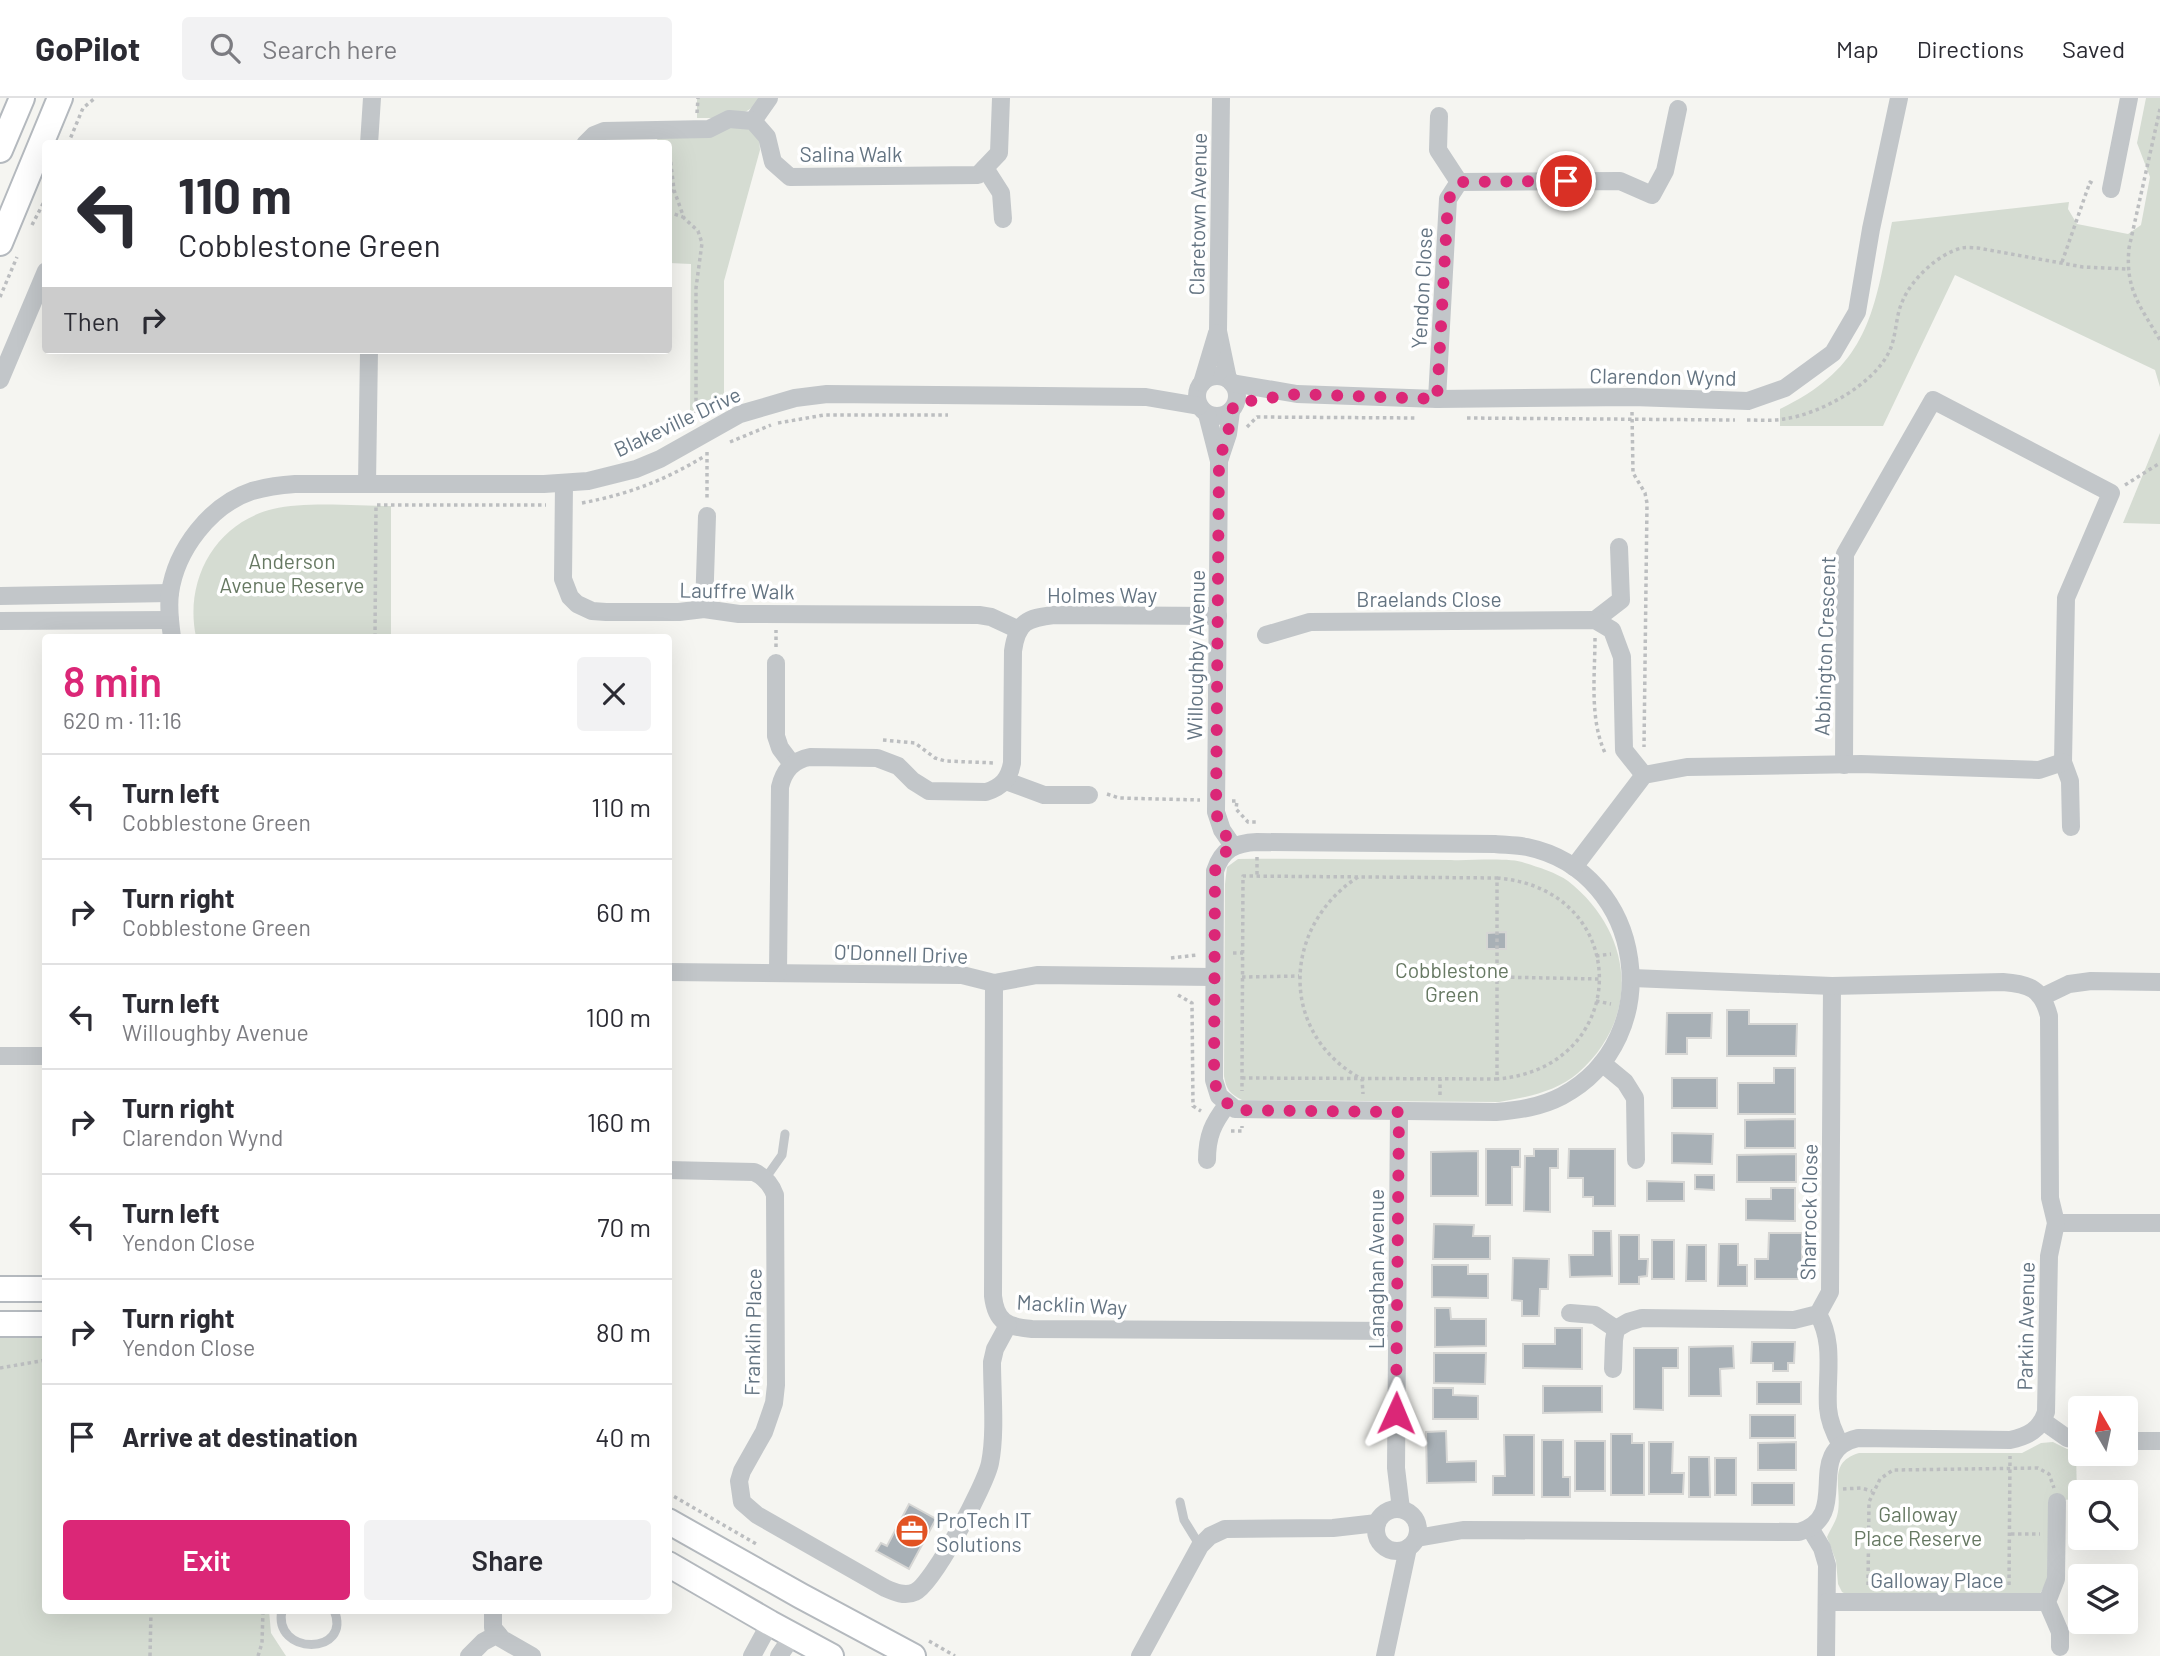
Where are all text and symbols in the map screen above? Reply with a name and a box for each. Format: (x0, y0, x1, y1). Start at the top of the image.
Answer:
search box (182, 17, 672, 80)
text: GoPilot (35, 28, 140, 68)
icon: search (206, 29, 244, 67)
text: Search here (262, 33, 397, 64)
text: Map (1836, 34, 1879, 63)
text: Directions (1917, 34, 2024, 63)
text: Saved (2062, 34, 2125, 63)
street label: Claretown Avenue (1183, 132, 1211, 296)
street label: Salina Walk (800, 141, 902, 166)
pin (1536, 151, 1596, 211)
icon: arrive (1547, 162, 1585, 200)
text: 110 m (178, 165, 292, 224)
icon: left (63, 168, 154, 259)
text: Cobblestone Green (178, 225, 441, 263)
street label: Yendon Close (1405, 227, 1437, 349)
icon: right (134, 301, 172, 339)
text: Then (63, 305, 120, 336)
street label: Clarendon Wynd (1589, 362, 1737, 390)
street label: Blakeville Drive (610, 381, 744, 461)
park label: Anderson Avenue Reserve (219, 548, 365, 597)
street label: Abbington Crescent (1808, 555, 1840, 737)
street label: Willoughby Avenue (1181, 569, 1209, 741)
street label: Lauffre Walk (679, 576, 795, 604)
street label: Holmes Way (1047, 582, 1157, 607)
street label: Braelands Close (1356, 586, 1502, 611)
text: 8 min (63, 655, 162, 705)
button: close (577, 657, 651, 731)
text: 620 m · 11:16 (63, 706, 182, 734)
text: Turn left (122, 777, 220, 808)
icon: left (63, 788, 101, 826)
text: 110 m (591, 791, 651, 822)
text: Cobblestone Green (122, 808, 311, 836)
text: Turn right (122, 882, 235, 913)
icon: right (63, 893, 101, 931)
text: 60 m (596, 896, 651, 927)
text: Cobblestone Green (122, 913, 311, 941)
street label: O'Donnell Drive (833, 938, 969, 968)
park label: Cobblestone Green (1395, 957, 1509, 1006)
text: Turn left (122, 987, 220, 1018)
icon: left (63, 998, 101, 1036)
text: 100 m (586, 1001, 651, 1032)
text: Willoughby Avenue (122, 1018, 309, 1046)
text: Turn right (122, 1092, 235, 1123)
icon: right (63, 1103, 101, 1141)
text: 160 m (587, 1106, 651, 1137)
text: Clarendon Wynd (122, 1123, 283, 1151)
street label: Sharrock Close (1794, 1143, 1822, 1281)
street label: Lanaghan Avenue (1363, 1189, 1388, 1349)
text: Turn left (122, 1197, 220, 1228)
icon: left (63, 1208, 101, 1246)
text: 70 m (597, 1211, 651, 1242)
text: Yendon Close (122, 1228, 255, 1256)
street label: Parkin Avenue (2011, 1261, 2039, 1391)
street label: Franklin Place (738, 1268, 766, 1396)
street label: Macklin Way (1016, 1289, 1128, 1319)
text: Turn right (122, 1302, 235, 1333)
icon: right (63, 1313, 101, 1351)
text: 80 m (596, 1316, 651, 1347)
text: Yendon Close (122, 1333, 255, 1361)
position arrow (1359, 1376, 1433, 1450)
north arrow (2068, 1396, 2138, 1466)
map controls (2068, 1396, 2138, 1634)
icon: arrive (63, 1418, 101, 1456)
text: Arrive at destination (122, 1421, 358, 1452)
text: 40 m (595, 1421, 651, 1452)
button: search (2068, 1480, 2138, 1550)
park label: Galloway Place Reserve (1854, 1501, 1982, 1550)
place label: ProTech IT Solutions (936, 1507, 1032, 1556)
office icon: ProTech IT Solutions (893, 1512, 931, 1550)
button: Exit (63, 1520, 350, 1600)
button: Share (364, 1520, 651, 1600)
button: layers (2068, 1564, 2138, 1634)
street label: Galloway Place (1870, 1567, 2004, 1592)

